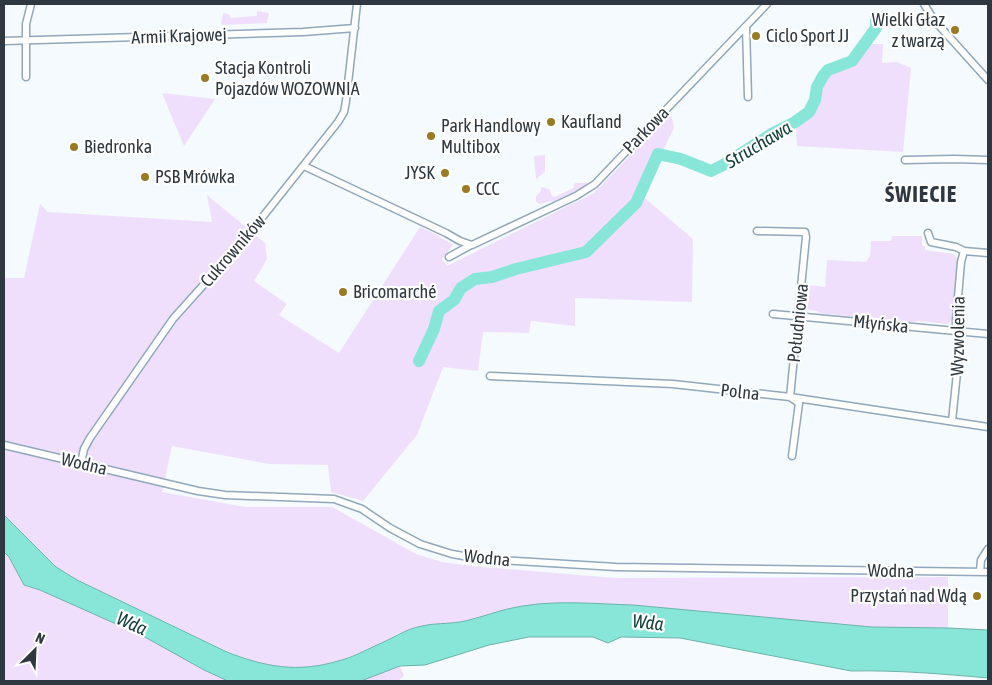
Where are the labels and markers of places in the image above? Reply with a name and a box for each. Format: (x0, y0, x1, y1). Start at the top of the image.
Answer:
place label: Wielki Głaz z twarzą (872, 9, 946, 51)
marker: Wielki Głaz z twarzą (949, 24, 961, 36)
place label: Ciclo Sport JJ (766, 25, 849, 46)
marker: Ciclo Sport JJ (750, 30, 762, 42)
place label: Stacja Kontroli Pojazdów WOZOWNIA (215, 57, 360, 99)
marker: Stacja Kontroli Pojazdów WOZOWNIA (199, 72, 211, 84)
place label: Kaufland (561, 111, 622, 132)
place label: Park Handlowy Multibox (441, 115, 541, 157)
marker: Kaufland (545, 116, 557, 128)
marker: Park Handlowy Multibox (425, 130, 437, 142)
place label: Biedronka (84, 136, 152, 157)
marker: Biedronka (68, 141, 80, 153)
place label: JYSK (405, 162, 435, 183)
place label: PSB Mrówka (155, 166, 235, 187)
marker: JYSK (439, 167, 451, 179)
marker: PSB Mrówka (139, 171, 151, 183)
place label: CCC (476, 178, 500, 199)
marker: CCC (460, 183, 472, 195)
place label: Bricomarché (353, 281, 436, 302)
marker: Bricomarché (337, 286, 349, 298)
place label: Przystań nad Wdą (850, 585, 967, 606)
marker: Przystań nad Wdą (971, 590, 983, 602)

